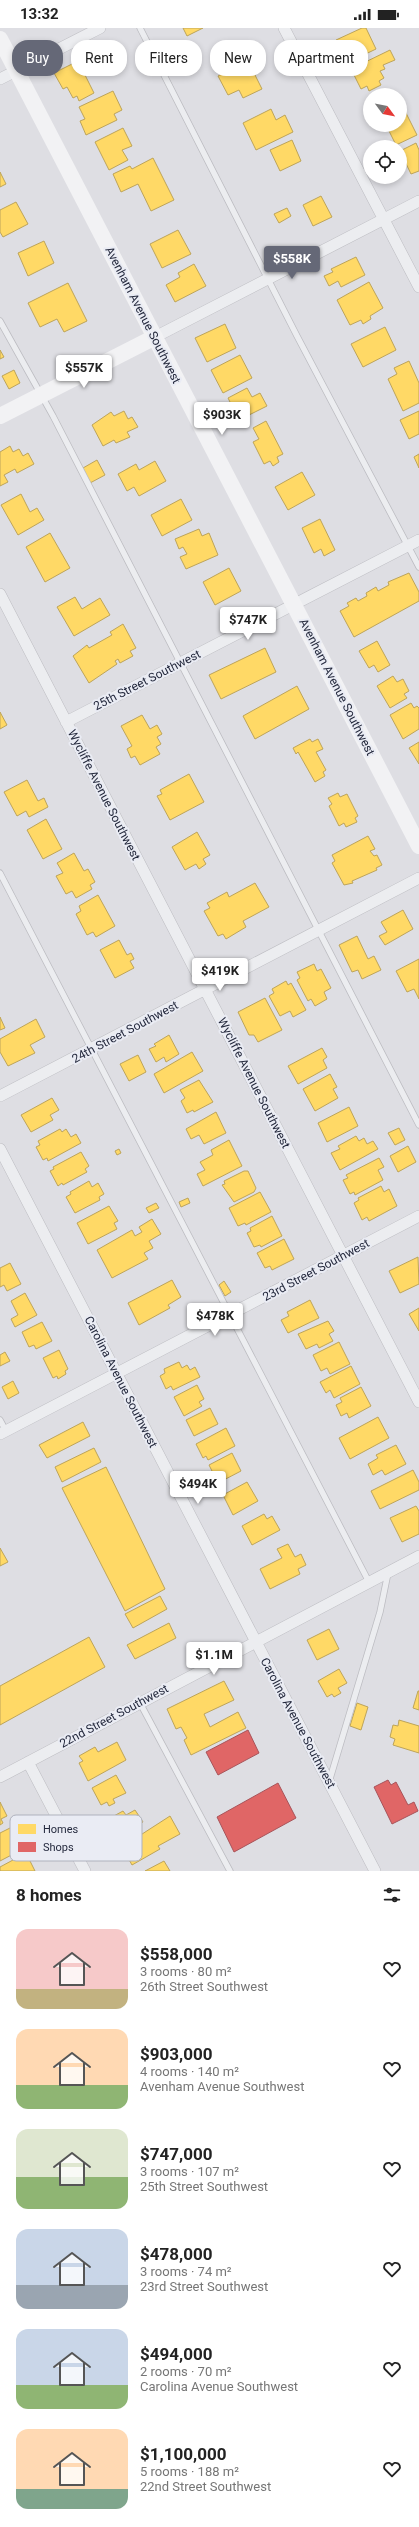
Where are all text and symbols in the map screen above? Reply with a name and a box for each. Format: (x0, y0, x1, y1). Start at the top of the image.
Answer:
text: 13:32 (20, 5, 59, 23)
chip: Buy (12, 40, 63, 76)
chip: Rent (71, 40, 127, 76)
chip: Filters (135, 40, 202, 76)
chip: New (210, 40, 266, 76)
chip: Apartment (274, 40, 368, 76)
north arrow (363, 88, 407, 132)
map controls (363, 88, 407, 184)
button: locate (363, 140, 407, 184)
street label: Avenham Avenue Southwest (102, 244, 184, 386)
pin: $558K (264, 246, 320, 280)
text: $558K (273, 251, 311, 266)
pin: $557K (56, 355, 112, 389)
text: $557K (65, 360, 103, 375)
pin: $903K (194, 402, 250, 436)
text: $903K (203, 407, 241, 422)
pin: $747K (220, 607, 276, 641)
text: $747K (229, 612, 267, 627)
street label: Avenham Avenue Southwest (296, 616, 378, 758)
street label: 25th Street Southwest (91, 647, 203, 713)
street label: Wycliffe Avenue Southwest (65, 727, 143, 863)
pin: $419K (192, 958, 248, 992)
text: $419K (201, 963, 239, 978)
street label: 24th Street Southwest (70, 998, 181, 1066)
street label: Wycliffe Avenue Southwest (215, 1015, 293, 1151)
street label: 23rd Street Southwest (260, 1236, 372, 1304)
pin: $478K (187, 1303, 243, 1337)
text: $478K (196, 1308, 234, 1323)
street label: Carolina Avenue Southwest (82, 1314, 160, 1450)
pin: $494K (170, 1471, 226, 1505)
text: $494K (179, 1476, 217, 1491)
pin: $1.1M (186, 1642, 242, 1676)
text: $1.1M (195, 1647, 233, 1662)
street label: Carolina Avenue Southwest (258, 1655, 338, 1791)
street label: 22nd Street Southwest (57, 1681, 171, 1751)
legend (10, 1815, 142, 1861)
text: Homes (43, 1823, 79, 1836)
text: Shops (43, 1841, 74, 1854)
icon: filters (381, 1884, 403, 1906)
text: 8 homes (16, 1885, 82, 1905)
text: $558,000 (140, 1944, 212, 1964)
icon: home (48, 1945, 96, 1993)
icon: heart (381, 1958, 403, 1980)
text: 3 rooms · 80 m² (140, 1964, 232, 1979)
text: 26th Street Southwest (140, 1979, 268, 1994)
text: $903,000 (140, 2044, 212, 2064)
icon: home (48, 2045, 96, 2093)
icon: heart (381, 2058, 403, 2080)
text: 4 rooms · 140 m² (140, 2064, 239, 2079)
text: Avenham Avenue Southwest (140, 2079, 304, 2094)
text: $747,000 (140, 2144, 212, 2164)
icon: home (48, 2145, 96, 2193)
icon: heart (381, 2158, 403, 2180)
text: 3 rooms · 107 m² (140, 2164, 239, 2179)
text: 25th Street Southwest (140, 2179, 268, 2194)
text: $478,000 (140, 2244, 212, 2264)
icon: home (48, 2245, 96, 2293)
icon: heart (381, 2258, 403, 2280)
text: 3 rooms · 74 m² (140, 2264, 232, 2279)
text: 23rd Street Southwest (140, 2279, 268, 2294)
text: $494,000 (140, 2344, 212, 2364)
icon: home (48, 2345, 96, 2393)
icon: heart (381, 2358, 403, 2380)
text: 2 rooms · 70 m² (140, 2364, 232, 2379)
text: Carolina Avenue Southwest (140, 2379, 298, 2394)
text: $1,100,000 (140, 2444, 226, 2464)
icon: home (48, 2445, 96, 2493)
icon: heart (381, 2458, 403, 2480)
text: 5 rooms · 188 m² (140, 2464, 239, 2479)
text: 22nd Street Southwest (140, 2479, 271, 2494)

